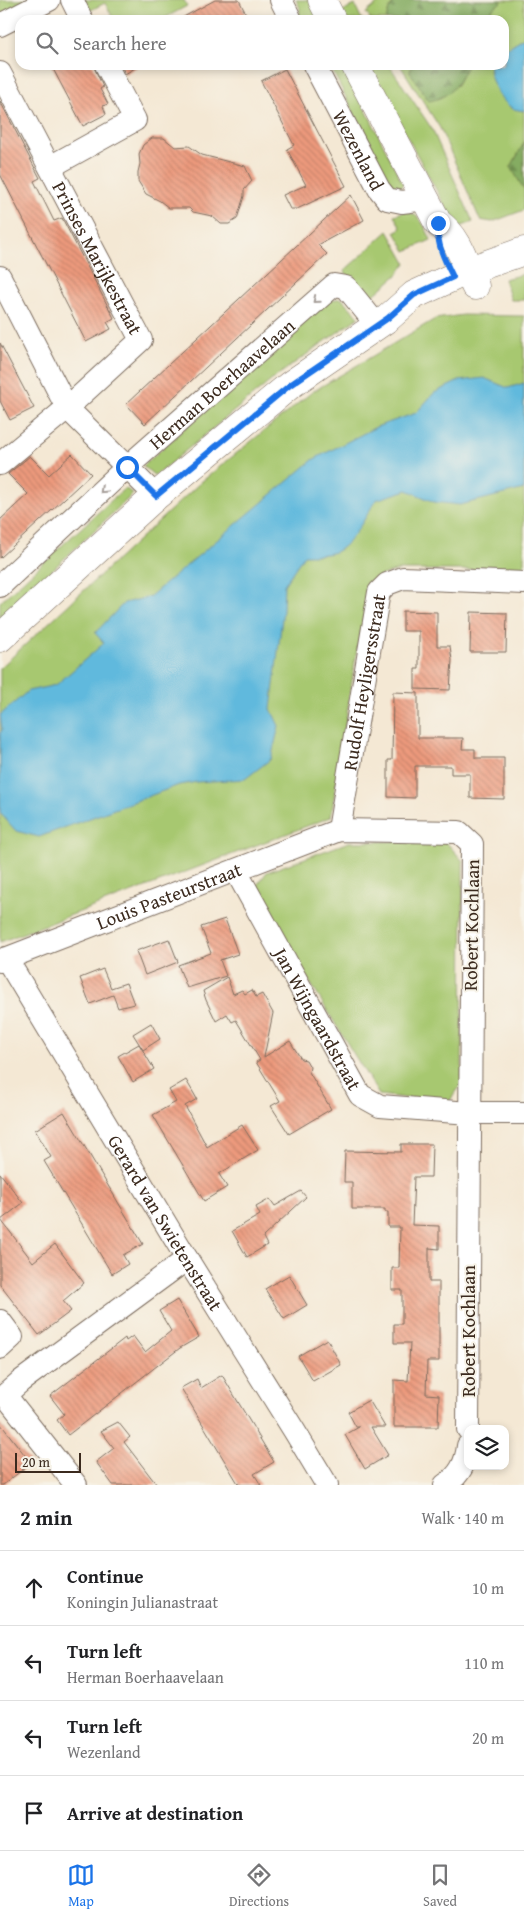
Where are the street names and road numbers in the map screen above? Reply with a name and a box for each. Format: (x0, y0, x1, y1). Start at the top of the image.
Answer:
street label: Wezenland (326, 105, 392, 196)
street label: Prinses Marijkestraat (46, 176, 150, 340)
street label: Herman Boerhaavelaan (142, 312, 301, 456)
street label: Rudolf Heyligersstraat (335, 591, 393, 773)
street label: Louis Pasteurstraat (92, 855, 246, 936)
street label: Robert Kochlaan (456, 859, 486, 991)
street label: Jan Wijngaardstraat (266, 941, 369, 1095)
street label: Gerard van Swietenstraat (101, 1129, 230, 1316)
street label: Robert Kochlaan (454, 1265, 482, 1397)

